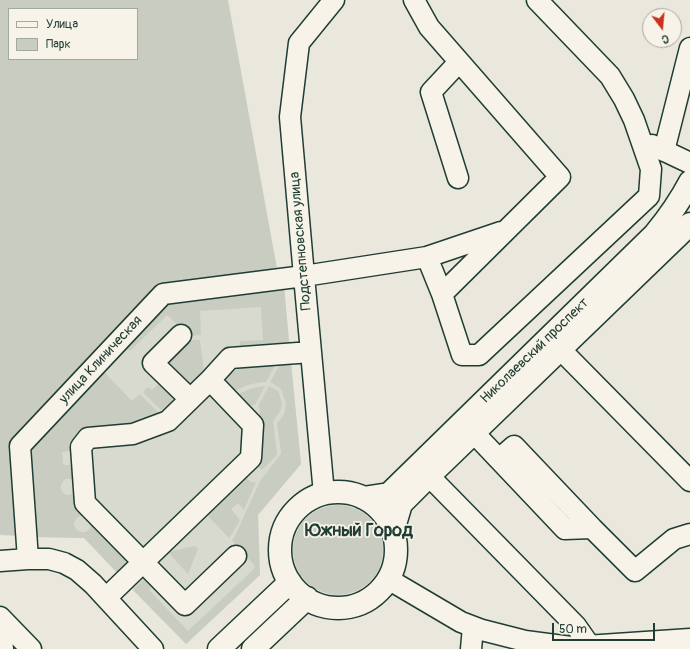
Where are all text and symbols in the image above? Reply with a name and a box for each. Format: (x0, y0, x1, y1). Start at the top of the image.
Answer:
legend (8, 8, 138, 60)
north arrow (642, 8, 682, 48)
text: Улица (46, 17, 78, 32)
text: С (660, 32, 670, 46)
text: Парк (46, 37, 71, 52)
street label: Подстепновская улица (287, 171, 315, 311)
street label: Николаевский проспект (477, 295, 593, 407)
street label: улица Клиническая (56, 313, 146, 407)
district label: Южный Город (305, 520, 413, 542)
scale bar (554, 615, 657, 641)
text: 50 m (559, 622, 587, 637)

